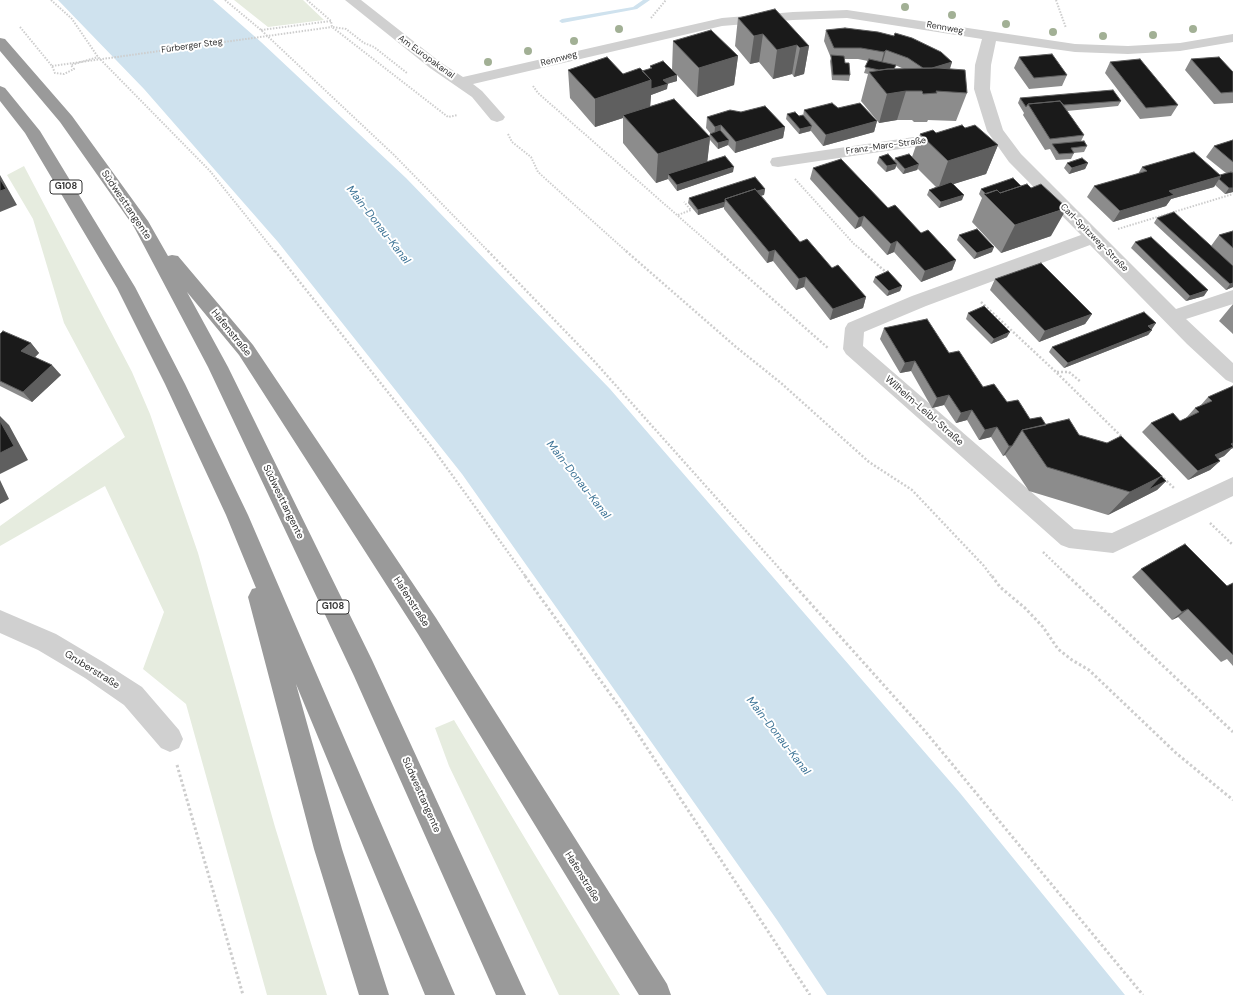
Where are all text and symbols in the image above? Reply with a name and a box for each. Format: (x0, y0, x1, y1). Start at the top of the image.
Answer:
street label: Rennweg (926, 19, 964, 37)
street label: Am Europakanal (396, 33, 456, 81)
street label: Fürberger Steg (161, 36, 223, 56)
street label: Rennweg (540, 49, 578, 69)
street label: Franz-Marc-Straße (845, 135, 927, 157)
street label: Südwesttangente (98, 168, 154, 242)
road number: G108 (50, 180, 82, 194)
water label: Main-Donau-Kanal (343, 183, 413, 267)
street label: Carl-Spitzweg-Straße (1058, 202, 1130, 274)
street label: Hafenstraße (208, 307, 254, 359)
street label: Wilhelm-Leibl-Straße (882, 374, 966, 448)
water label: Main-Donau-Kanal (543, 438, 613, 522)
street label: Südwesttangente (260, 463, 306, 541)
street label: Hafenstraße (390, 575, 432, 629)
road number: G108 (317, 600, 349, 614)
street label: Gruberstraße (62, 648, 122, 692)
water label: Main-Donau-Kanal (743, 694, 813, 778)
street label: Südwesttangente (399, 756, 443, 834)
street label: Hafenstraße (562, 850, 602, 904)

